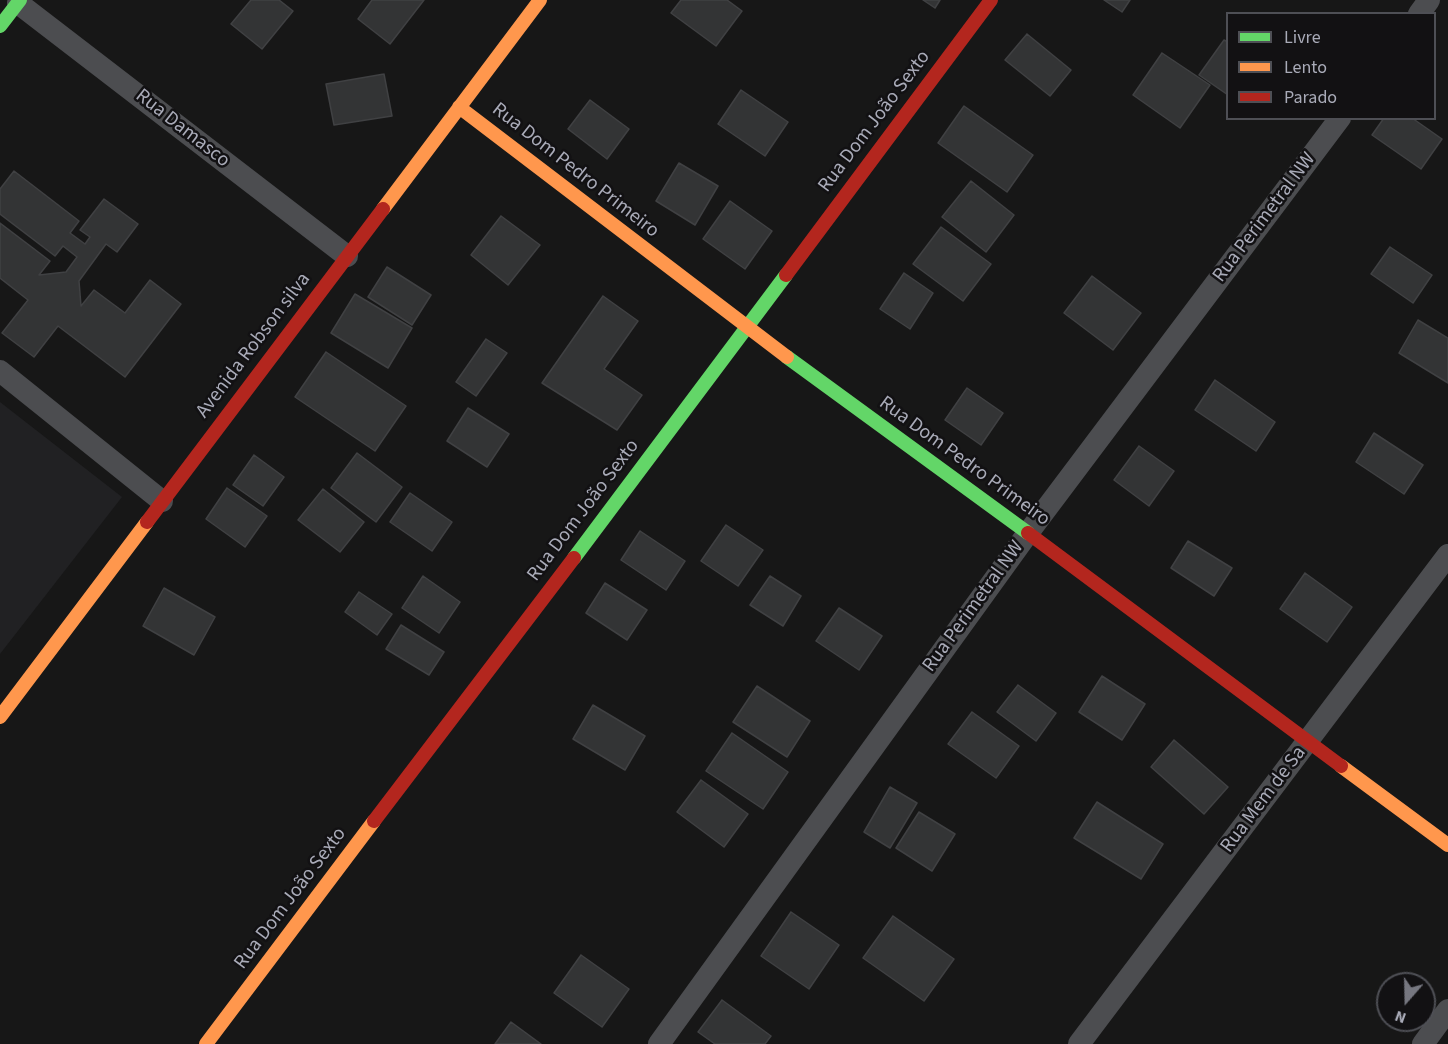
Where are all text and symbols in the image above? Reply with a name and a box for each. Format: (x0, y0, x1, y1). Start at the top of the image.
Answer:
legend (1226, 12, 1436, 120)
text: Livre (1284, 25, 1321, 50)
street label: Rua Dom João Sexto (814, 46, 936, 198)
text: Lento (1284, 55, 1327, 80)
street label: Rua Damasco (130, 85, 234, 173)
text: Parado (1284, 85, 1337, 110)
street label: Rua Dom Pedro Primeiro (487, 98, 663, 244)
street label: Rua Perimetral NW (1208, 148, 1322, 288)
street label: Avenida Robson silva (192, 269, 316, 423)
street label: Rua Dom Pedro Primeiro (874, 392, 1054, 532)
street label: Rua Dom João Sexto (523, 435, 645, 587)
street label: Rua Perimetral NW (918, 537, 1030, 677)
street label: Rua Mem de Sa (1216, 742, 1312, 858)
street label: Rua Dom João Sexto (230, 823, 352, 975)
north arrow (1376, 972, 1436, 1032)
text: N (1392, 1005, 1409, 1029)

